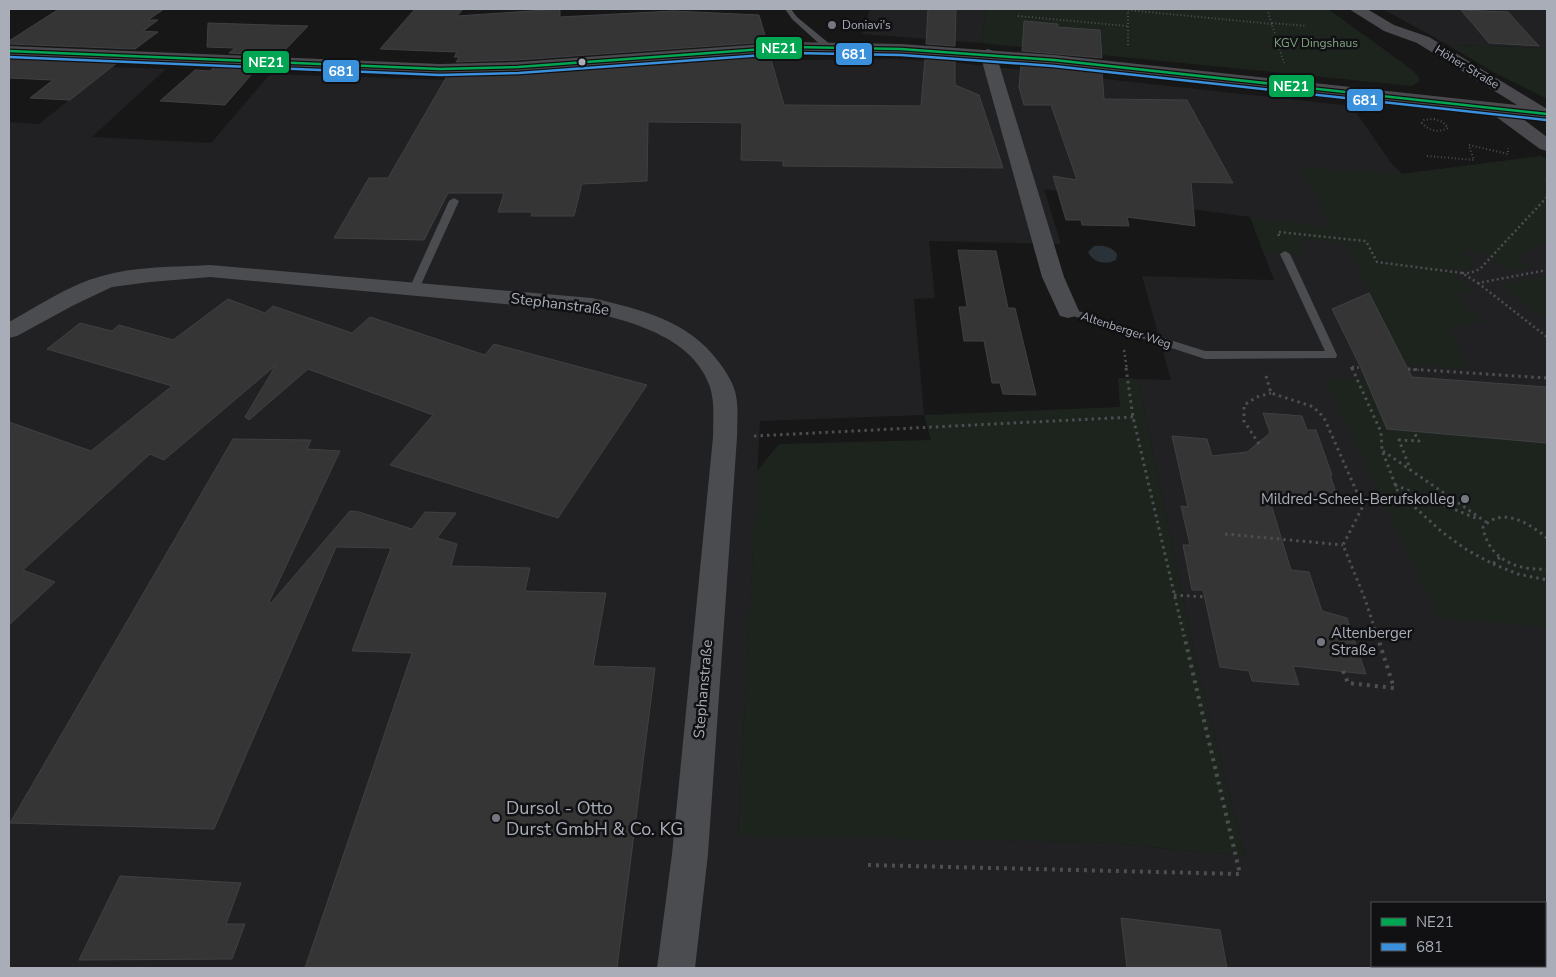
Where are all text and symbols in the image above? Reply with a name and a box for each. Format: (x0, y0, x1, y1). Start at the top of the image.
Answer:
place label: Doniavi's (842, 17, 891, 33)
marker: Doniavi's (826, 19, 838, 31)
park label: KGV Dingshaus (1274, 35, 1358, 51)
line badge: NE21 (755, 36, 803, 60)
text: NE21 (761, 39, 797, 58)
line badge: 681 (835, 42, 873, 66)
street label: Höher Straße (1432, 42, 1502, 92)
text: 681 (841, 45, 867, 64)
line badge: NE21 (242, 50, 290, 74)
text: NE21 (248, 53, 284, 72)
unlabelled marker (577, 57, 587, 67)
line badge: 681 (322, 59, 360, 83)
text: 681 (328, 62, 354, 81)
line badge: NE21 (1268, 74, 1315, 98)
text: NE21 (1273, 77, 1309, 96)
line badge: 681 (1346, 88, 1384, 112)
text: 681 (1352, 91, 1378, 110)
street label: Stephanstraße (510, 288, 610, 320)
street label: Altenberger Weg (1079, 308, 1173, 352)
place label: Mildred-Scheel-Berufskolleg (1261, 489, 1455, 509)
marker: Mildred-Scheel-Berufskolleg (1459, 493, 1471, 505)
place label: Altenberger Straße (1331, 623, 1413, 660)
marker: Altenberger Straße (1315, 636, 1327, 648)
street label: Stephanstraße (689, 639, 717, 739)
place label: Dursol - Otto Durst GmbH & Co. KG (506, 796, 683, 841)
marker: Dursol - Otto Durst GmbH & Co. KG (490, 812, 502, 824)
legend (1371, 902, 1546, 967)
text: NE21 (1416, 912, 1454, 932)
text: 681 (1416, 937, 1443, 957)

